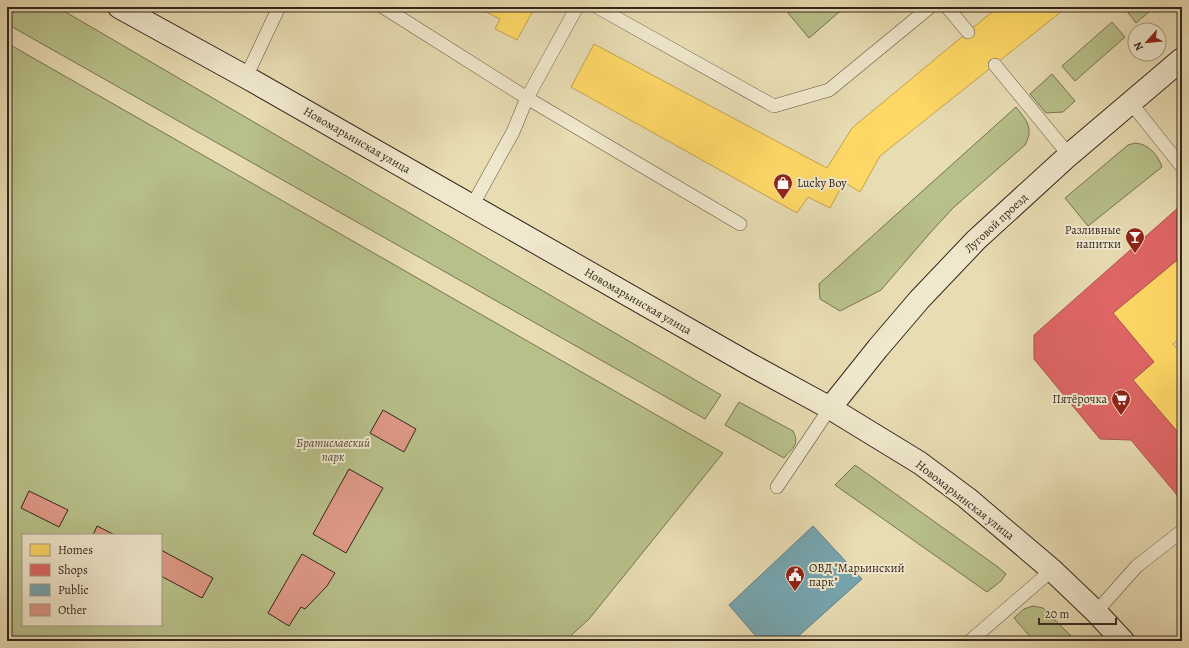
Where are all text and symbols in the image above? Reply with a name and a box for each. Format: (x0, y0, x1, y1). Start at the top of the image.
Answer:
north arrow (1127, 22, 1167, 62)
text: N (1130, 39, 1147, 53)
street label: Новомарьинская улица (300, 103, 414, 177)
shop icon: Lucky Boy (772, 172, 794, 200)
place label: Lucky Boy (797, 175, 847, 191)
street label: Луговой проезд (961, 190, 1031, 256)
place label: Разливные напитки (1065, 222, 1121, 252)
bar icon: Разливные напитки (1124, 226, 1146, 254)
street label: Новомарьинская улица (581, 264, 695, 338)
supermarket icon: Пятёрочка (1110, 388, 1132, 416)
place label: Пятёрочка (1052, 391, 1107, 407)
park label: Братиславский парк (296, 435, 370, 465)
street label: Новомарьинская улица (912, 456, 1018, 544)
legend (22, 534, 162, 626)
text: Homes (58, 542, 93, 558)
place label: ОВД "Марьинский парк" (809, 560, 905, 590)
text: Shops (58, 562, 88, 578)
public building icon: ОВД "Марьинский парк" (784, 564, 806, 592)
text: Public (58, 582, 89, 598)
scale bar (1039, 600, 1116, 626)
text: Other (58, 602, 87, 618)
text: 20 m (1045, 606, 1069, 622)

